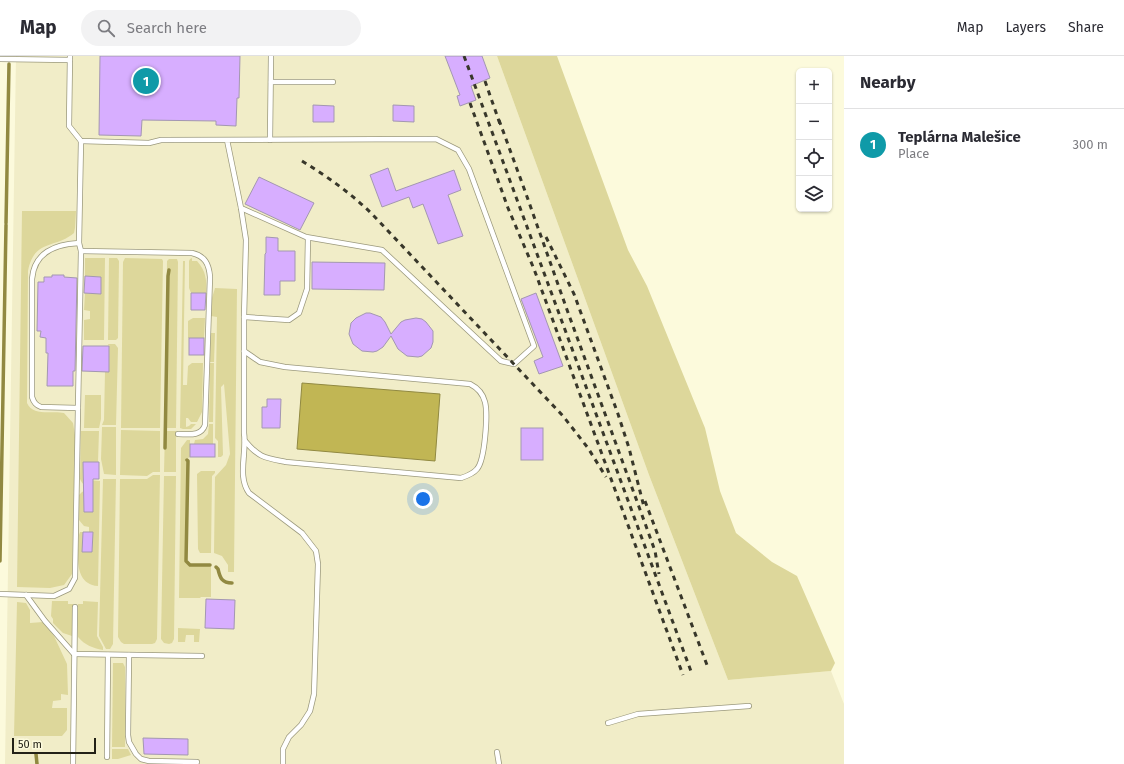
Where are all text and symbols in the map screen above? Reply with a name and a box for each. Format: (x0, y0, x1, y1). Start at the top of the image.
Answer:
search box (81, 10, 361, 46)
text: Map (20, 16, 57, 39)
icon: search (95, 17, 117, 39)
text: Search here (127, 19, 207, 37)
text: Map (957, 19, 983, 36)
text: Layers (1005, 19, 1046, 36)
text: Share (1068, 19, 1104, 36)
pin: 1 (133, 66, 159, 96)
map controls (796, 68, 832, 212)
button: + (796, 68, 832, 104)
text: Nearby (860, 72, 915, 93)
button: − (796, 104, 832, 140)
text: Teplárna Malešice (898, 128, 1021, 146)
text: 1 (870, 137, 876, 152)
text: 300 m (1072, 137, 1108, 152)
button: locate (796, 140, 832, 176)
text: Place (898, 146, 929, 161)
button: layers (796, 176, 832, 212)
your location (413, 489, 433, 509)
scale bar (12, 736, 96, 755)
text: 50 m (18, 738, 42, 751)

